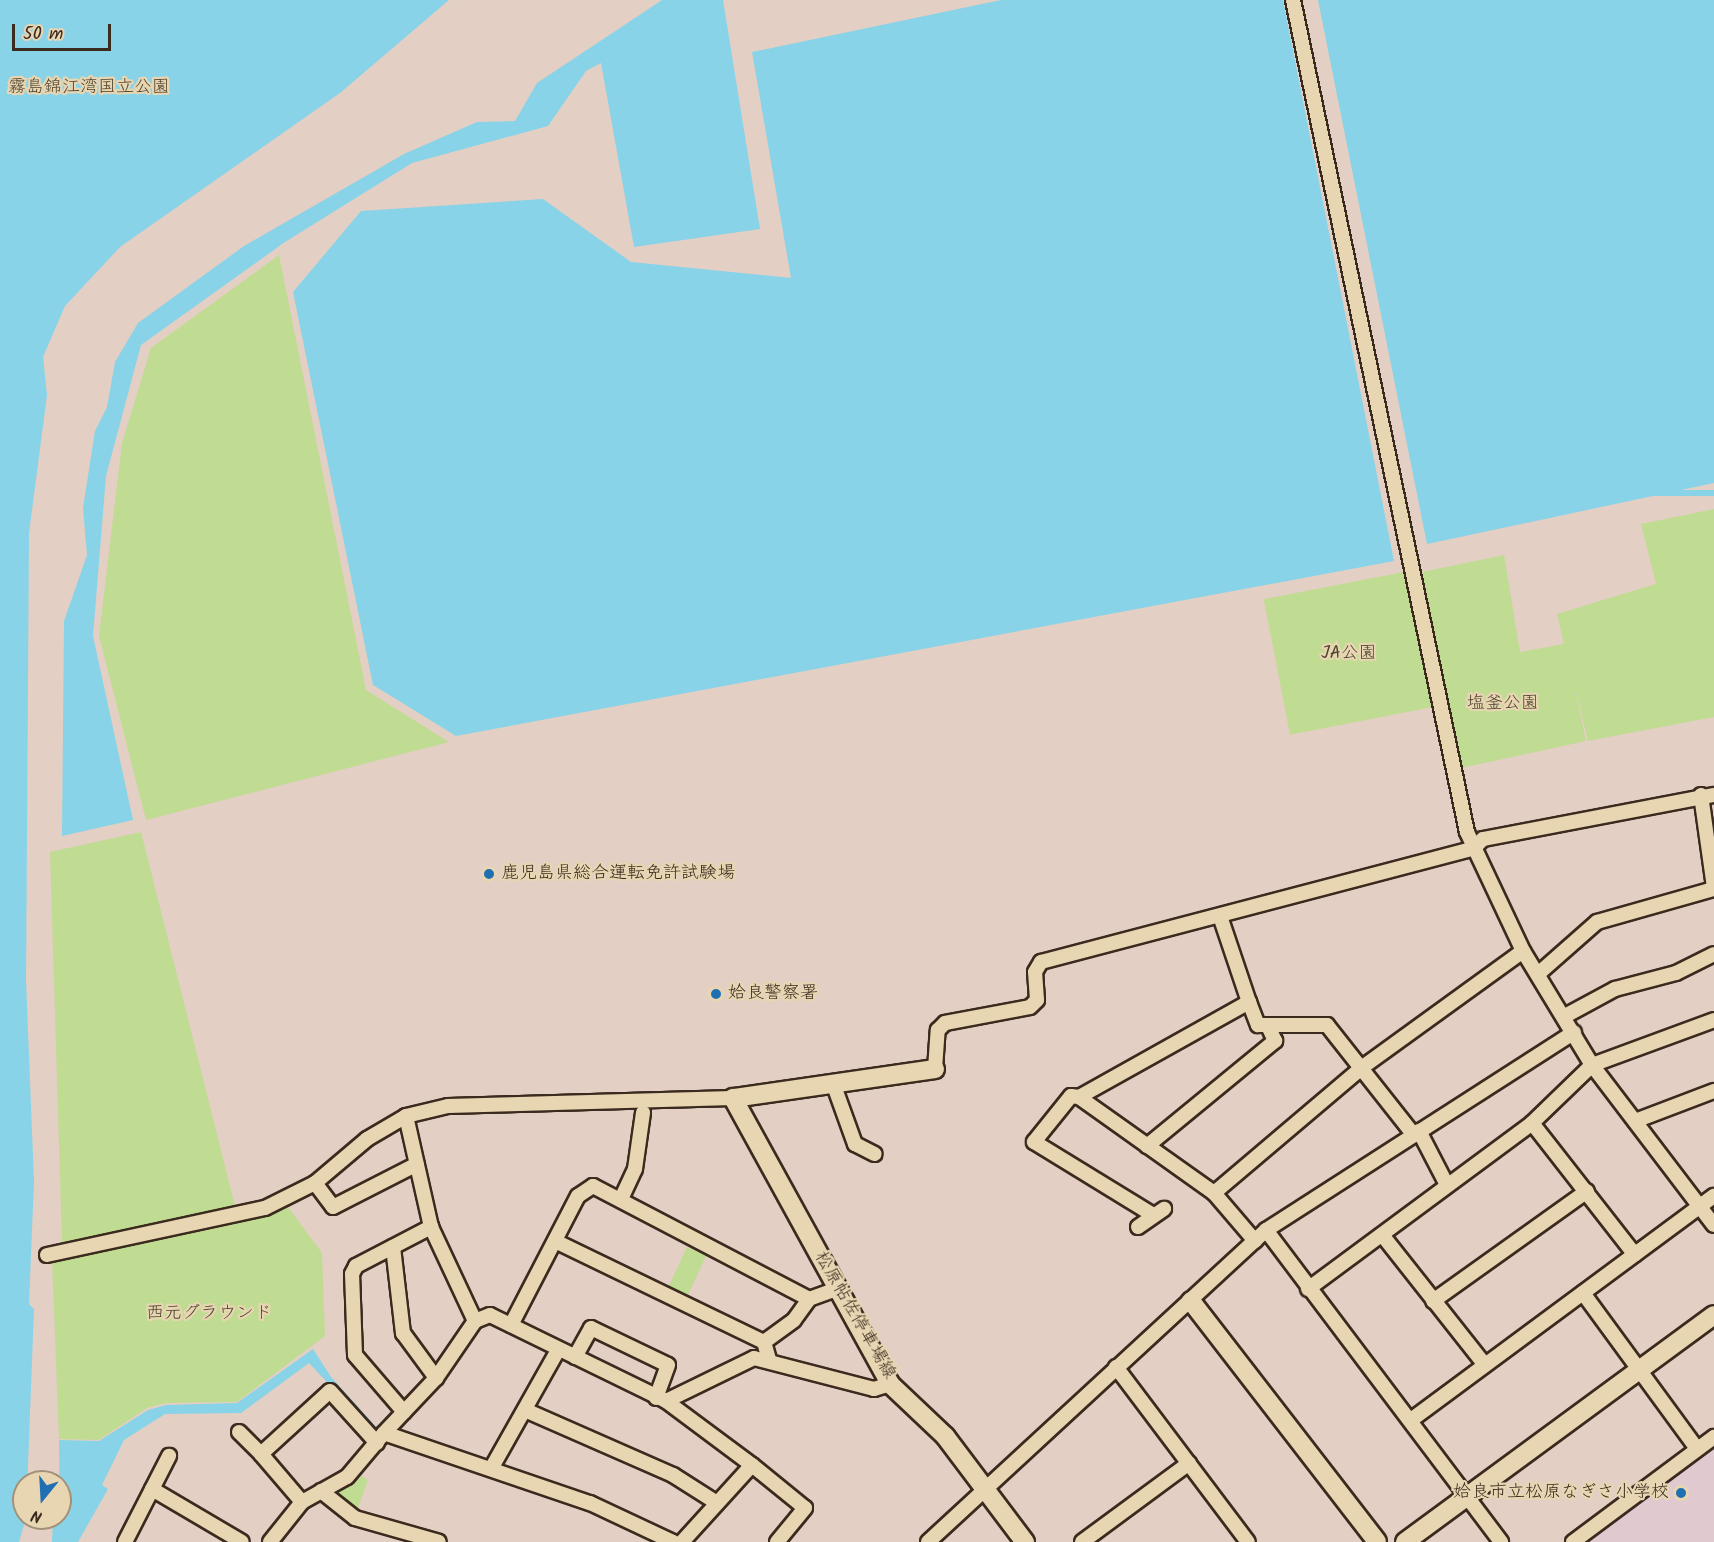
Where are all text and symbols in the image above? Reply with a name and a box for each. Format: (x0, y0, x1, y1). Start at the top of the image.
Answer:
scale bar (15, 12, 114, 50)
text: 50 m (23, 20, 63, 49)
park label: 霧島錦江湾国立公園 (8, 77, 170, 99)
park label: JA公園 (1321, 643, 1377, 665)
park label: 塩釜公園 (1467, 693, 1539, 715)
place label: 鹿児島県総合運転免許試験場 (501, 863, 735, 885)
marker: 鹿児島県総合運転免許試験場 (482, 867, 496, 881)
place label: 姶良警察署 (728, 983, 818, 1005)
marker: 姶良警察署 (709, 987, 723, 1001)
street label: 松原帖佐停車場線 (809, 1248, 899, 1384)
park label: 西元グラウンド (146, 1303, 272, 1325)
north arrow (12, 1470, 72, 1530)
place label: 姶良市立松原なぎさ小学校 (1453, 1482, 1669, 1504)
marker: 姶良市立松原なぎさ小学校 (1674, 1486, 1688, 1500)
text: N (28, 1502, 46, 1529)

